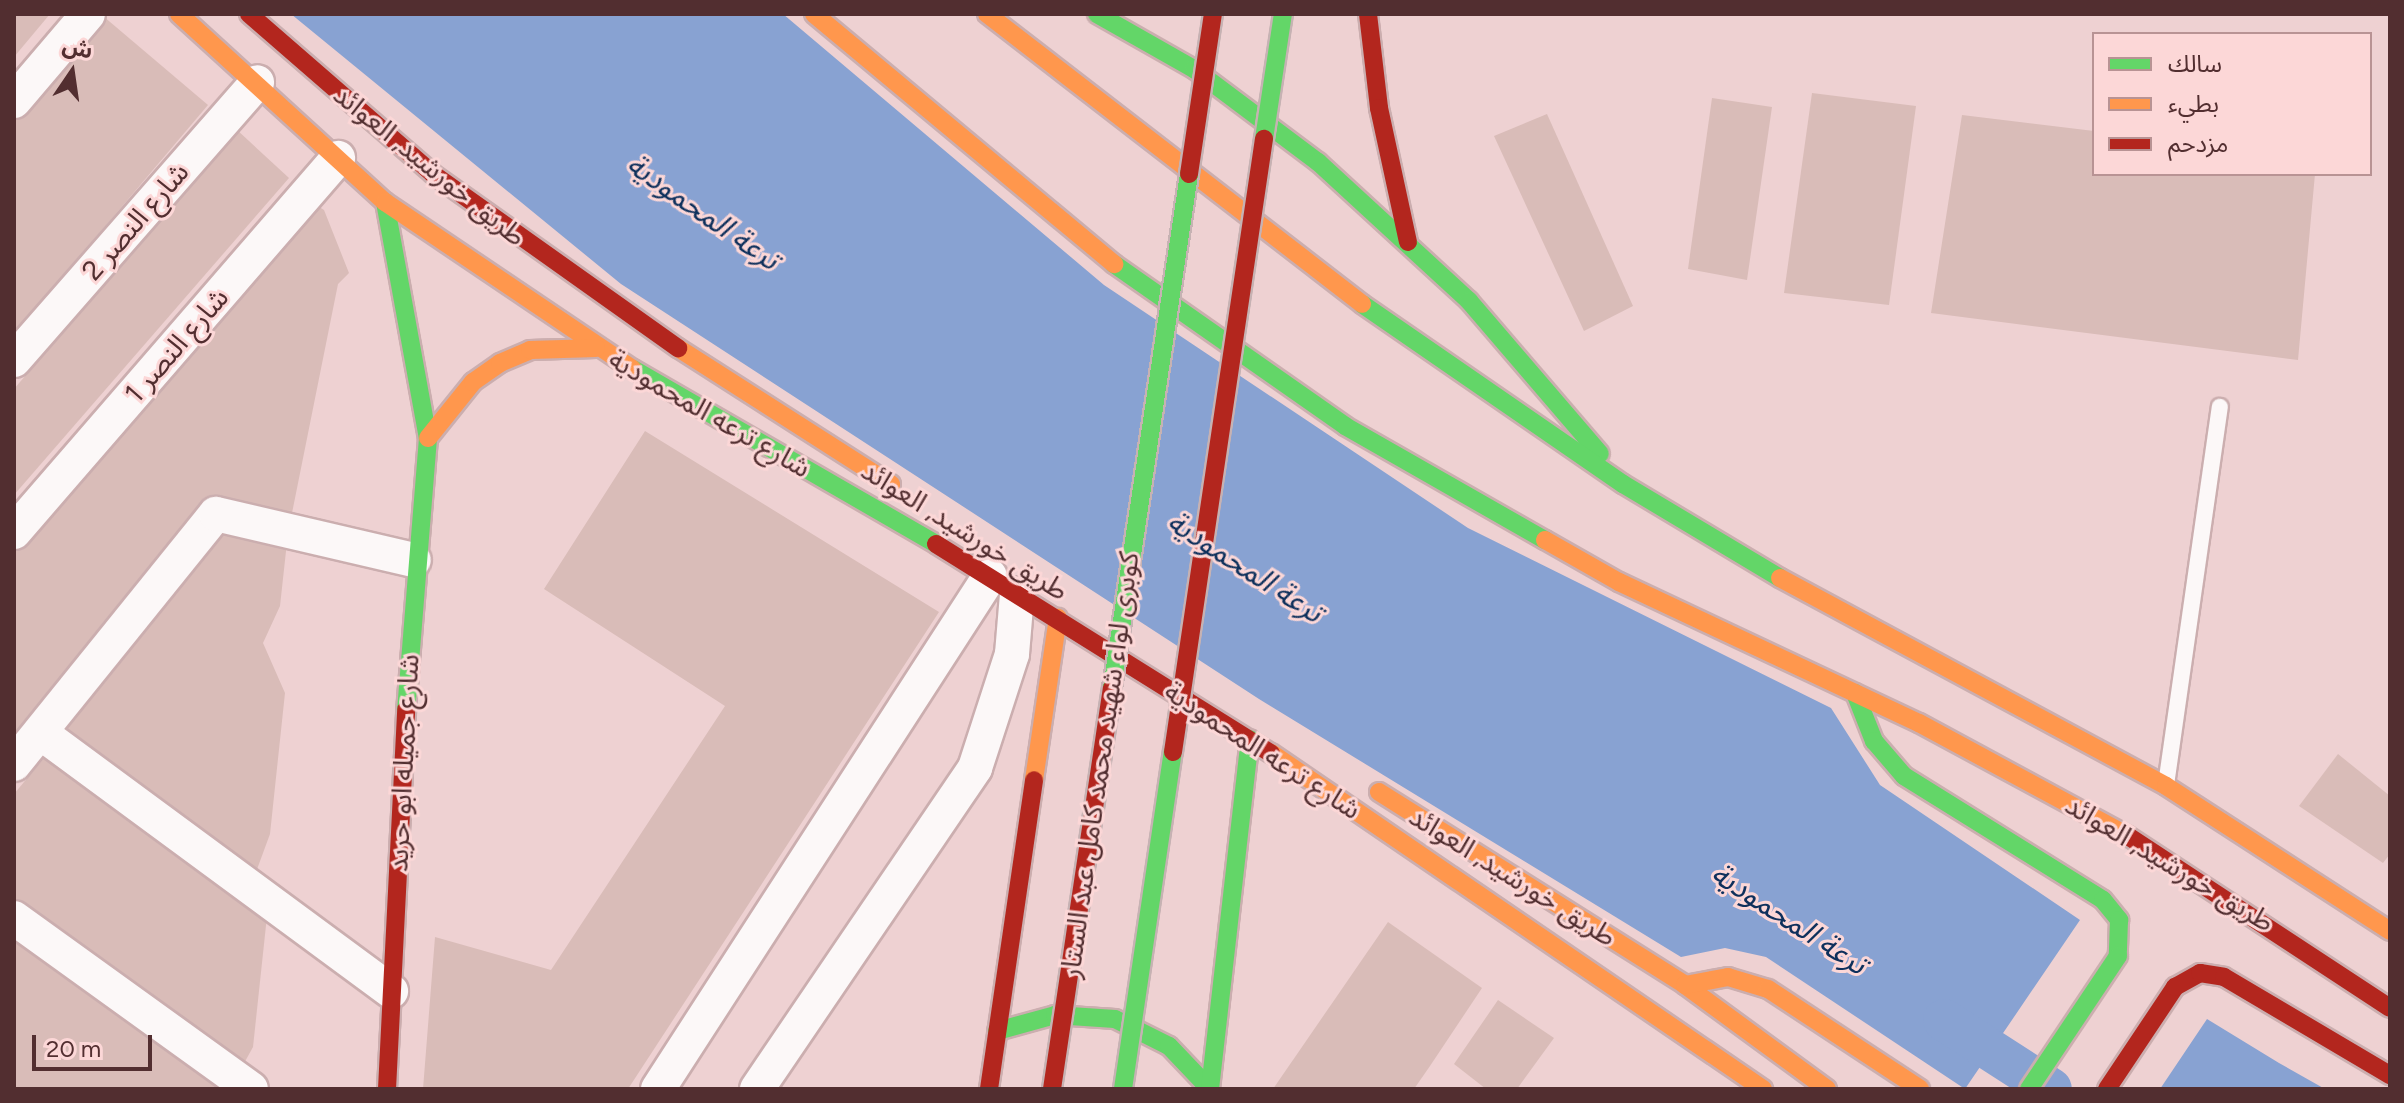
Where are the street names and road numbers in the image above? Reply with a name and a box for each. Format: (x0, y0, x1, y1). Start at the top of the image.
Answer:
street label: طريق خورشيد, العوائد (327, 77, 533, 253)
street label: شارع النصر 2 (75, 155, 195, 287)
street label: شارع النصر 1 (117, 281, 235, 409)
street label: شارع ترعه المحمودية (603, 342, 817, 484)
street label: طريق خورشيد, العوائد (855, 453, 1075, 607)
street label: كوبرى لواء شهيد محمد كامل عبد الستار (1052, 550, 1146, 980)
street label: شارع جميله ابو حريد (381, 653, 425, 873)
street label: شارع ترعه المحمودية (1158, 674, 1368, 826)
street label: طريق خورشيد, العوائد (2060, 787, 2280, 939)
street label: طريق خورشيد, العوائد (1403, 799, 1623, 953)

